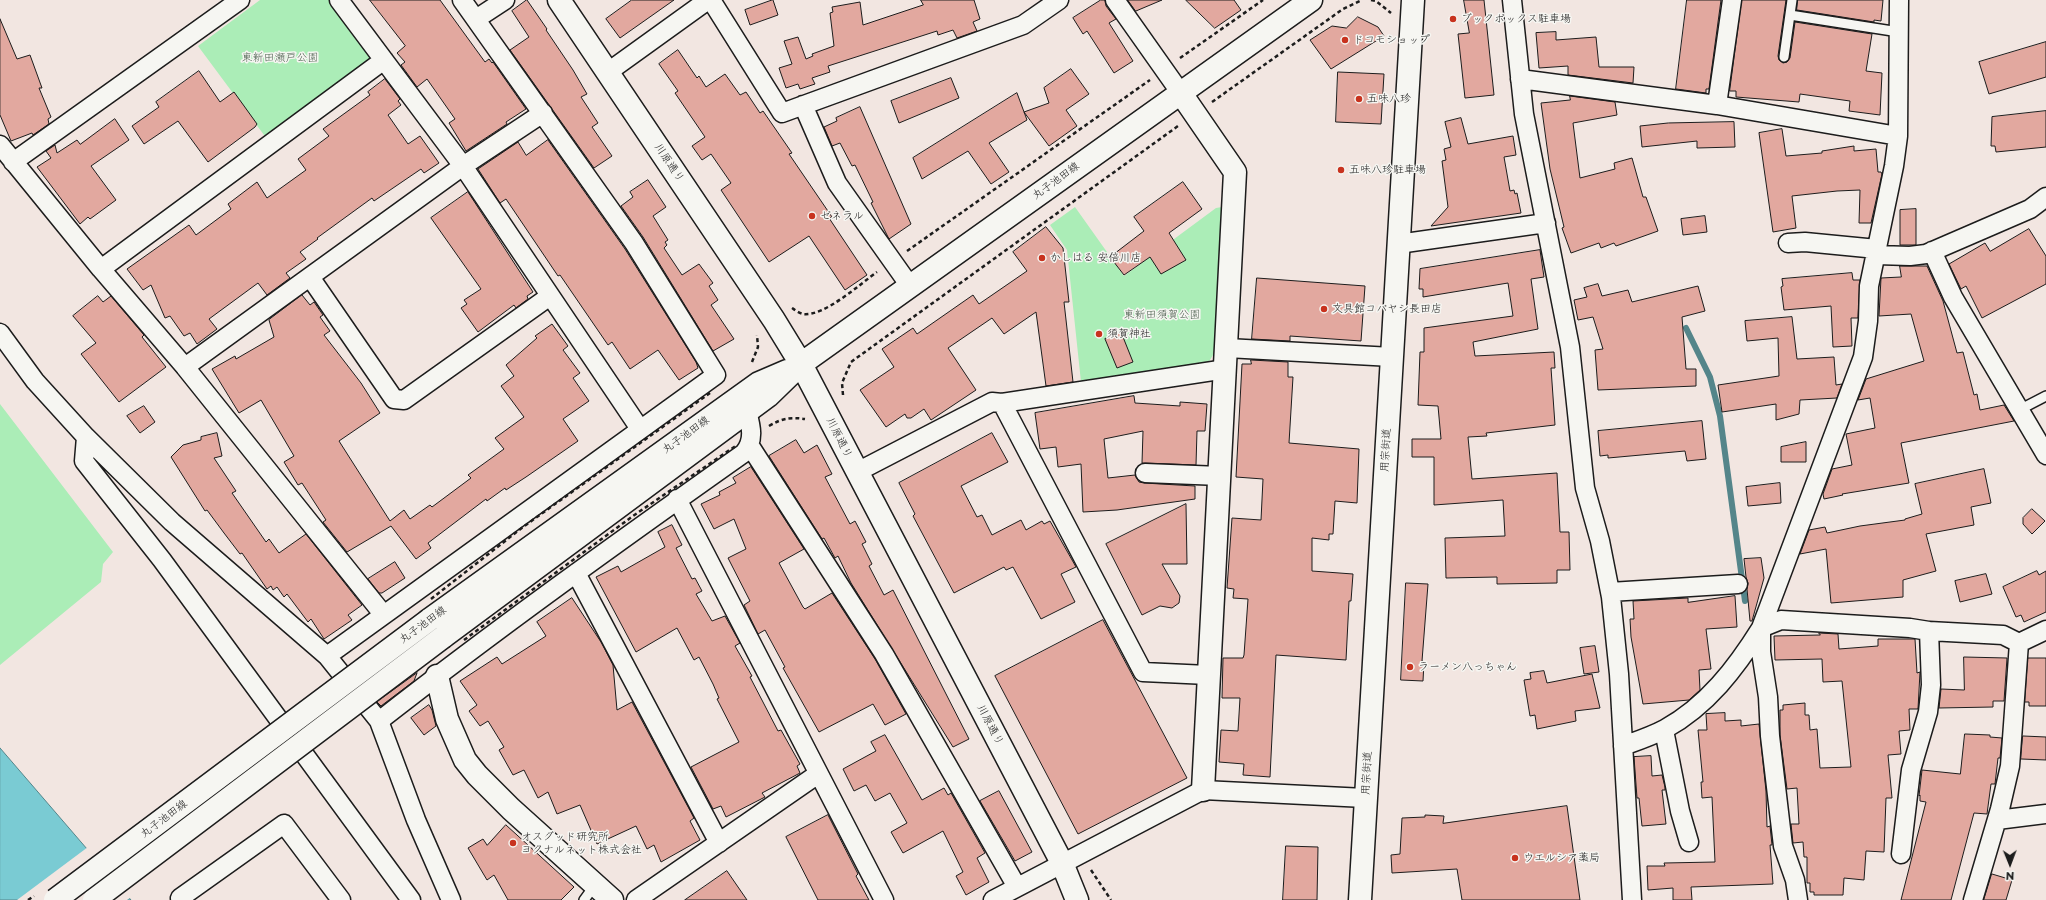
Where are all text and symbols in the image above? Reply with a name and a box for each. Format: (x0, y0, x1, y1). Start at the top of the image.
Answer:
place label: ブックボックス駐車場 (1461, 12, 1571, 26)
marker: ブックボックス駐車場 (1448, 14, 1458, 24)
place label: ドコモショップ (1353, 33, 1430, 47)
marker: ドコモショップ (1340, 35, 1350, 45)
park label: 東新田瀬戸公園 (242, 51, 318, 65)
place label: 五味八珍 (1367, 92, 1411, 106)
marker: 五味八珍 (1354, 94, 1364, 104)
street label: 川原通り (651, 141, 687, 185)
street label: 丸子池田線 (1030, 159, 1082, 203)
place label: 五味八珍駐車場 (1349, 163, 1426, 177)
marker: 五味八珍駐車場 (1336, 165, 1346, 175)
place label: ゼネラル (820, 209, 864, 223)
marker: ゼネラル (807, 211, 817, 221)
place label: かしはる 安倍川店 (1050, 251, 1142, 265)
marker: かしはる 安倍川店 (1037, 253, 1047, 263)
place label: 文具館コバヤシ長田店 (1332, 302, 1442, 316)
marker: 文具館コバヤシ長田店 (1319, 304, 1329, 314)
park label: 東新田須賀公園 (1124, 308, 1200, 322)
place label: 須賀神社 (1107, 327, 1151, 341)
marker: 須賀神社 (1094, 329, 1104, 339)
street label: 丸子池田線 (660, 413, 712, 457)
street label: 川原通り (823, 415, 855, 461)
street label: 用宗街道 (1378, 428, 1394, 472)
street label: 丸子池田線 (397, 603, 449, 647)
place label: ラーメン八っちゃん (1418, 660, 1517, 674)
marker: ラーメン八っちゃん (1405, 662, 1415, 672)
street label: 川原通り (974, 702, 1006, 748)
street label: 用宗街道 (1359, 751, 1375, 795)
street label: 丸子池田線 (138, 797, 190, 841)
place label: オスグッド研究所 ヨクナルネット株式会社 (521, 830, 642, 856)
marker: オスグッド研究所 ヨクナルネット株式会社 (508, 838, 518, 848)
north arrow (1990, 844, 2030, 884)
place label: ウエルシア薬局 (1523, 851, 1600, 865)
marker: ウエルシア薬局 (1510, 853, 1520, 863)
text: N (2006, 868, 2015, 885)

